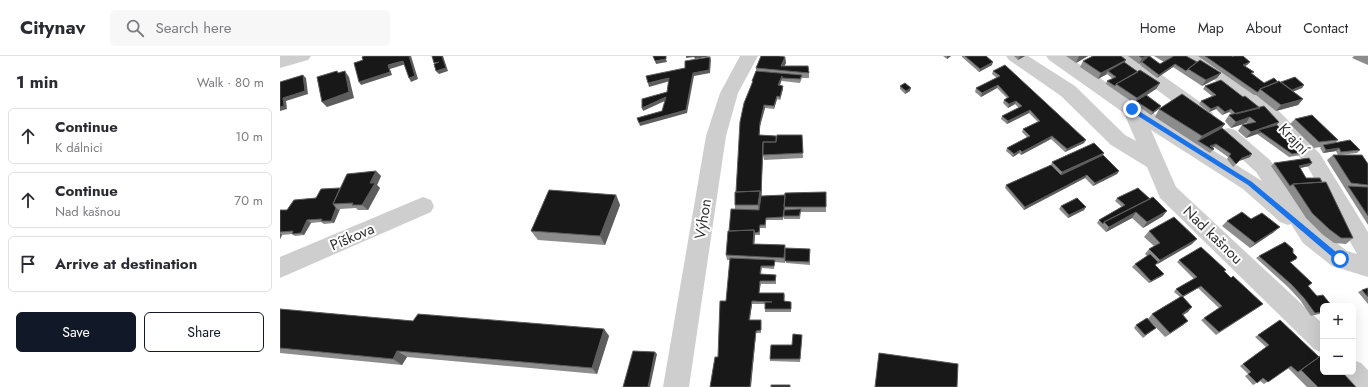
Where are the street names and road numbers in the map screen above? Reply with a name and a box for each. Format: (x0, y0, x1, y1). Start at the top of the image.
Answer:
street label: Krajní (1273, 118, 1315, 161)
street label: Výhon (689, 197, 717, 241)
street label: Nad kašnou (1178, 201, 1248, 269)
street label: Píškova (326, 218, 378, 256)

